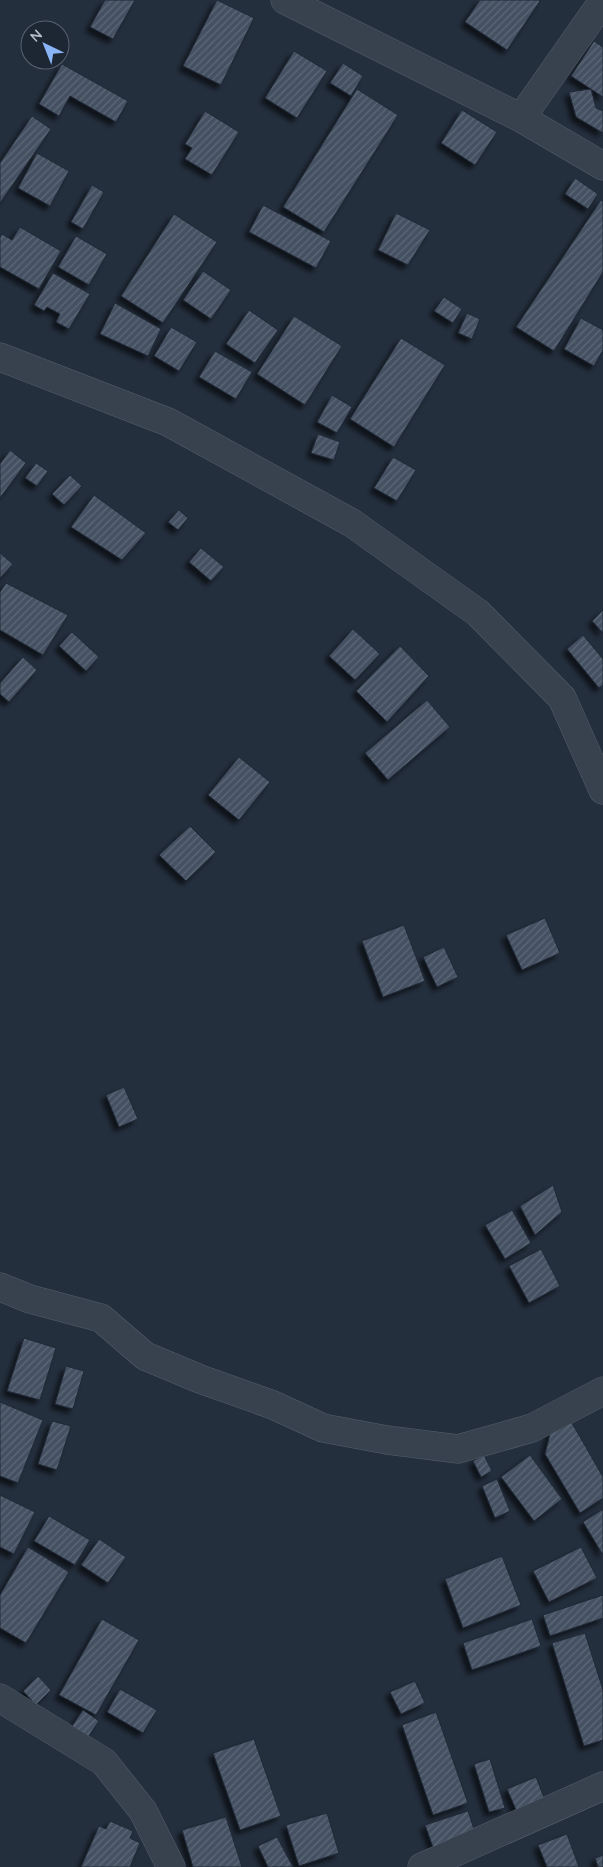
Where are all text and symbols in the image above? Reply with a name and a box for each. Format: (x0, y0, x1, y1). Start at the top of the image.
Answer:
north arrow (20, 20, 70, 70)
text: N (26, 25, 46, 46)

